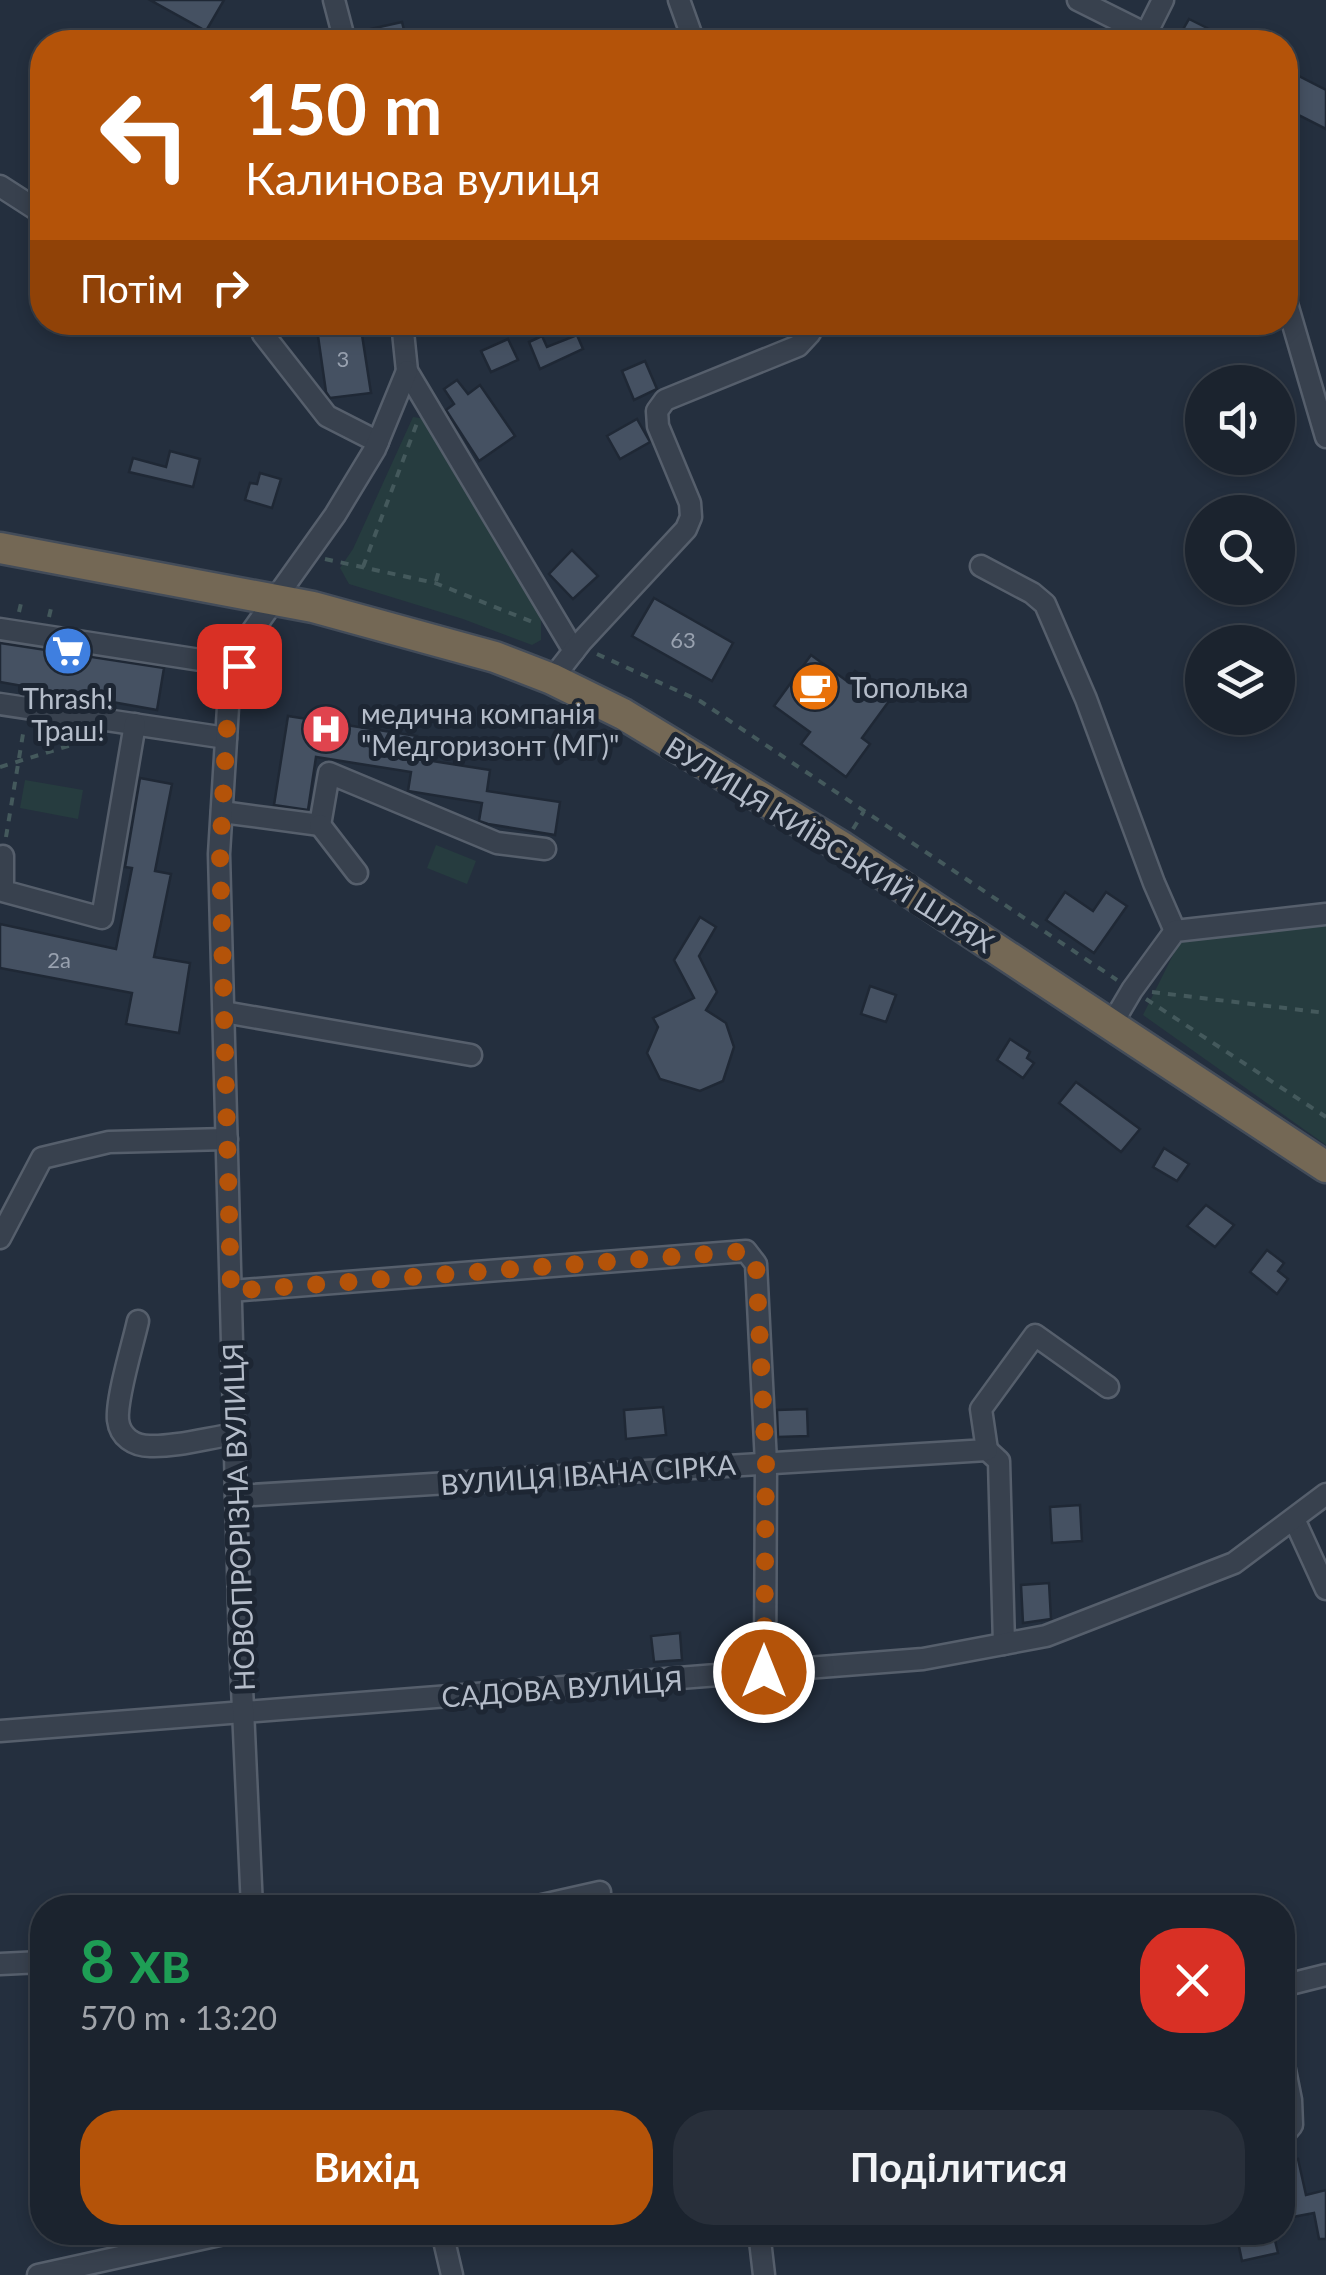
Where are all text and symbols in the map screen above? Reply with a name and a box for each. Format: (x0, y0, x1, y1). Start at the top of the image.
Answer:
text: 150 m (245, 66, 442, 150)
icon: left (80, 70, 210, 200)
text: Калинова вулиця (245, 151, 601, 205)
icon: right (203, 260, 258, 315)
text: Потім (80, 265, 183, 311)
house number: 3 (337, 345, 349, 372)
map controls (1185, 365, 1295, 735)
button: sound (1185, 365, 1295, 475)
button: search (1185, 495, 1295, 605)
pin (197, 624, 282, 709)
supermarket icon: Thrash! Траш! (42, 625, 94, 677)
button: layers (1185, 625, 1295, 735)
house number: 63 (670, 626, 696, 653)
icon: arrive (212, 639, 267, 694)
cafe icon: Тополька (789, 661, 841, 713)
place label: Тополька (850, 670, 968, 704)
place label: Thrash! Траш! (22, 681, 114, 747)
place label: медична компанія "Медгоризонт (МГ)" (361, 696, 619, 762)
hospital icon: медична компанія "Медгоризонт (МГ)" (300, 703, 352, 755)
street label: ВУЛИЦЯ КИЇВСЬКИЙ ШЛЯХ (660, 729, 1000, 959)
house number: 2а (47, 946, 71, 973)
street label: НОВОПРОРІЗНА ВУЛИЦЯ (215, 1342, 261, 1692)
street label: ВУЛИЦЯ ІВАНА СІРКА (439, 1447, 737, 1501)
position arrow (712, 1620, 816, 1724)
street label: САДОВА ВУЛИЦЯ (440, 1663, 684, 1713)
text: 8 хв (80, 1924, 191, 1996)
button: close (1140, 1928, 1245, 2033)
text: 570 m · 13:20 (80, 1998, 277, 2037)
button: Вихід (80, 2110, 653, 2225)
button: Поділитися (673, 2110, 1245, 2225)

